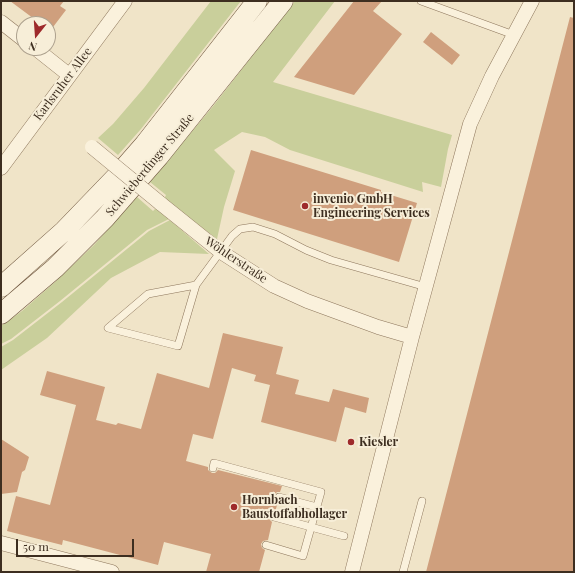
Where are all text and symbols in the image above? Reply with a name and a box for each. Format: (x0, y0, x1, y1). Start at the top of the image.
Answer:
north arrow (16, 16, 56, 56)
text: N (27, 39, 39, 55)
street label: Karlsruher Allee (31, 45, 95, 123)
street label: Schwieberdinger Straße (103, 111, 197, 219)
place label: invenio GmbH Engineering Services (313, 192, 430, 220)
marker: invenio GmbH Engineering Services (300, 201, 310, 211)
street label: Wöhlerstraße (202, 234, 270, 286)
place label: Kiesler (359, 435, 398, 449)
marker: Kiesler (346, 437, 356, 447)
place label: Hornbach Baustoffabhollager (242, 493, 347, 521)
marker: Hornbach Baustoffabhollager (229, 502, 239, 512)
scale bar (18, 531, 136, 557)
text: 50 m (23, 538, 49, 554)

